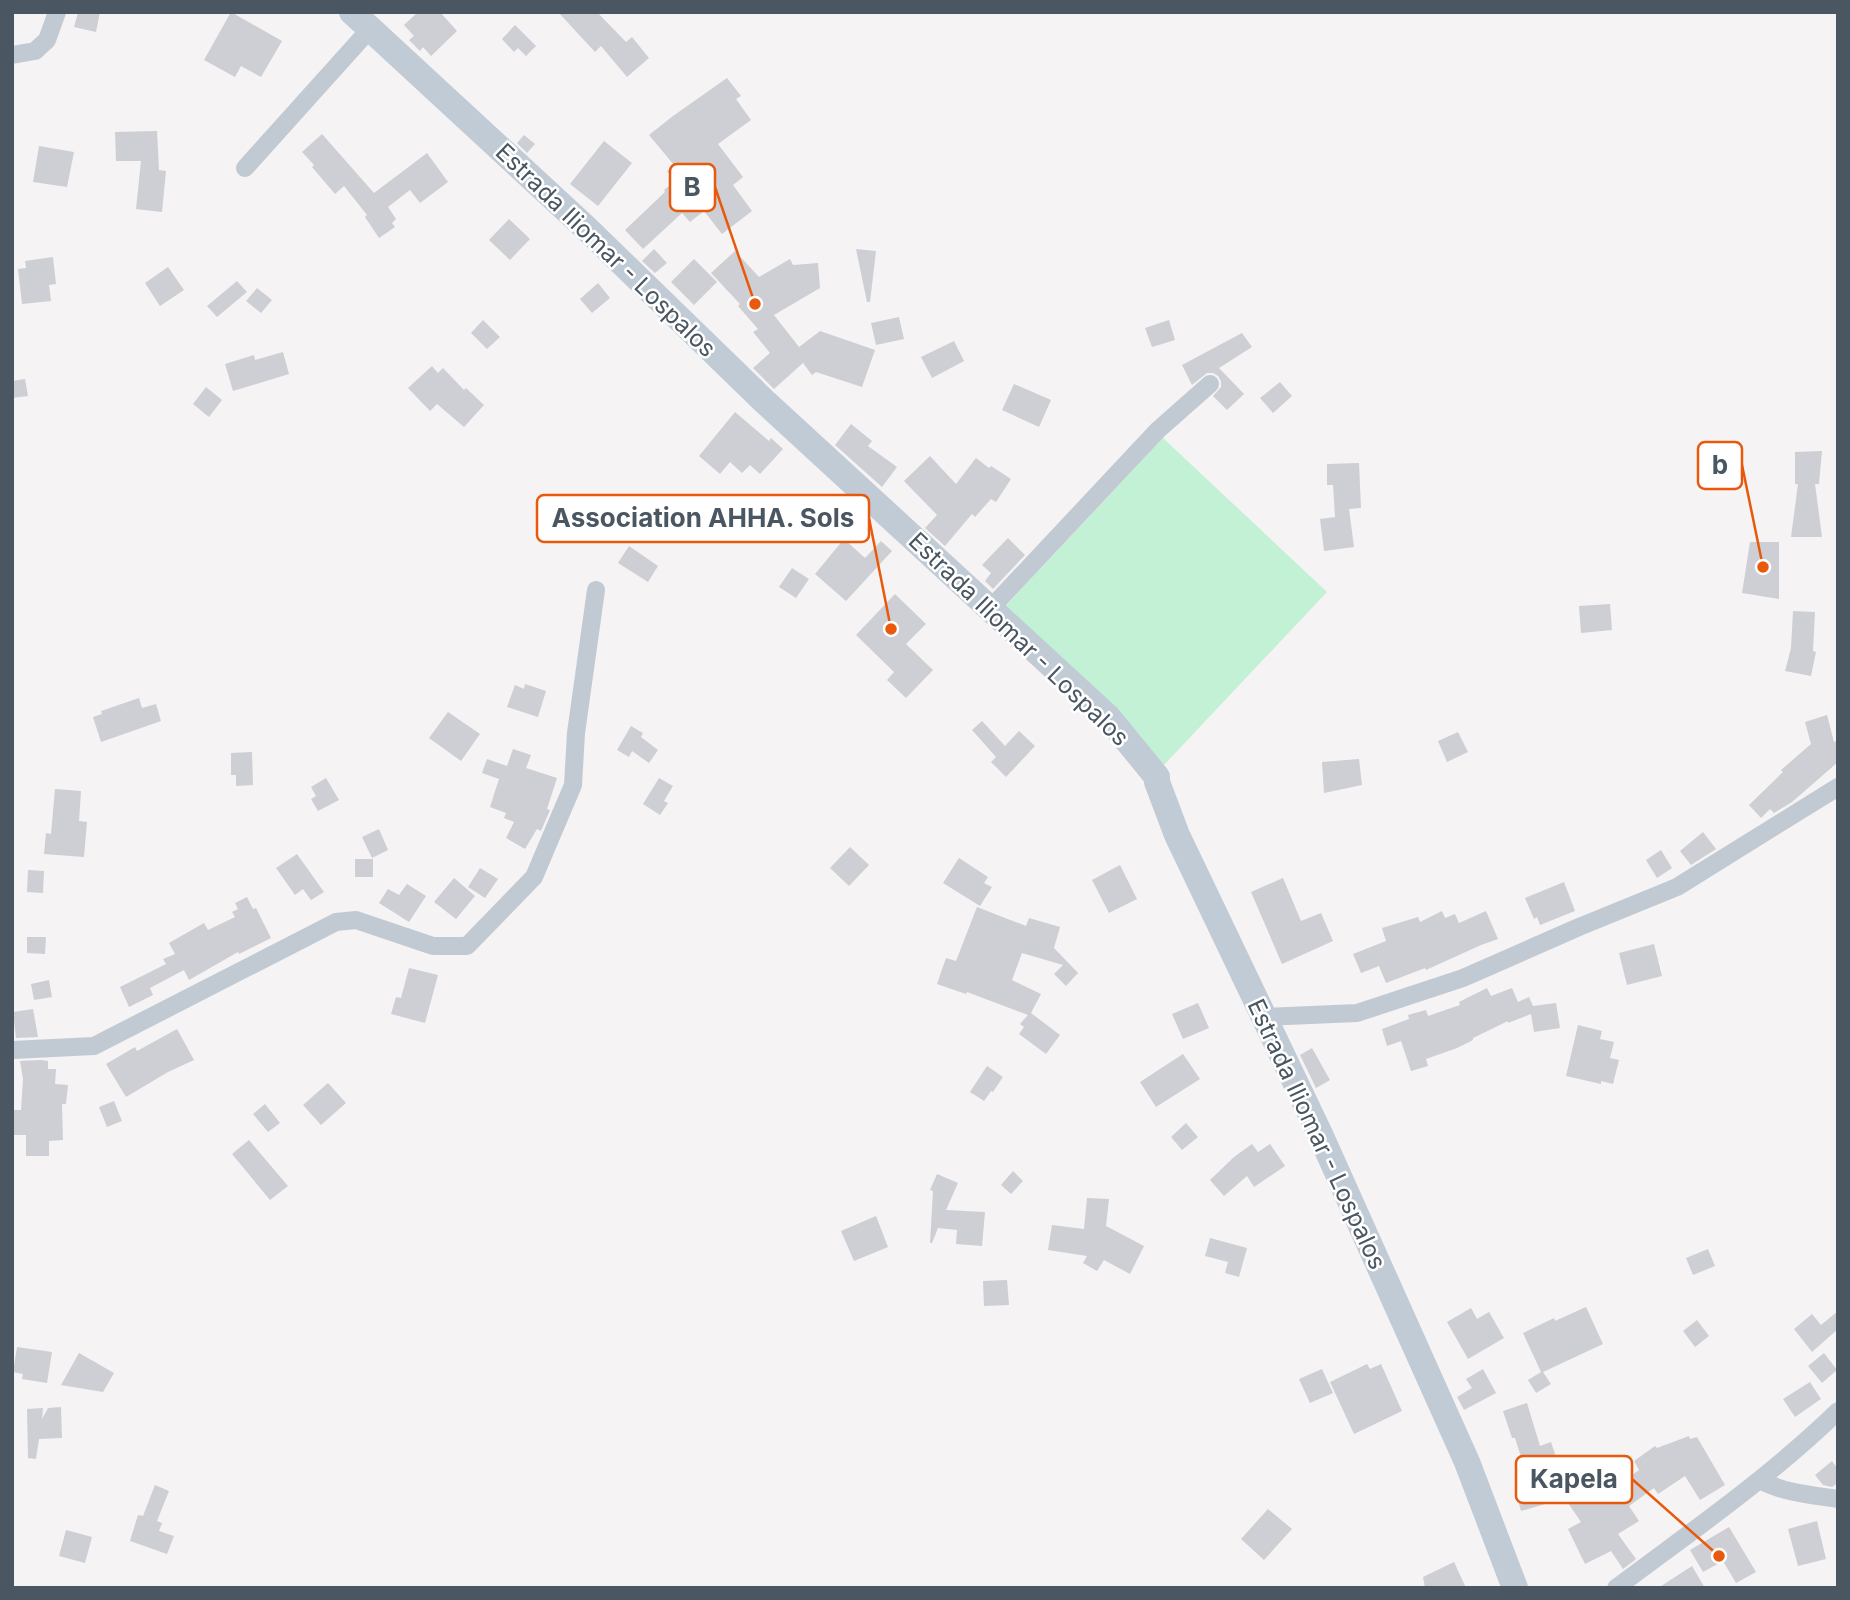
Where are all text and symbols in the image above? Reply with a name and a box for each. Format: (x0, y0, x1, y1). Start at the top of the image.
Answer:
street label: Estrada Iliomar - Lospalos (490, 137, 722, 363)
callout: B (670, 164, 715, 211)
text: B (683, 171, 701, 202)
callout: b (1698, 442, 1742, 489)
text: b (1712, 449, 1728, 480)
callout: Association AHHA. Sols (537, 495, 869, 542)
text: Association AHHA. Sols (552, 502, 854, 533)
street label: Estrada Iliomar - Lospalos (903, 526, 1135, 752)
street label: Estrada Iliomar - Lospalos (1242, 994, 1392, 1274)
callout: Kapela (1516, 1456, 1632, 1503)
text: Kapela (1530, 1463, 1618, 1494)

